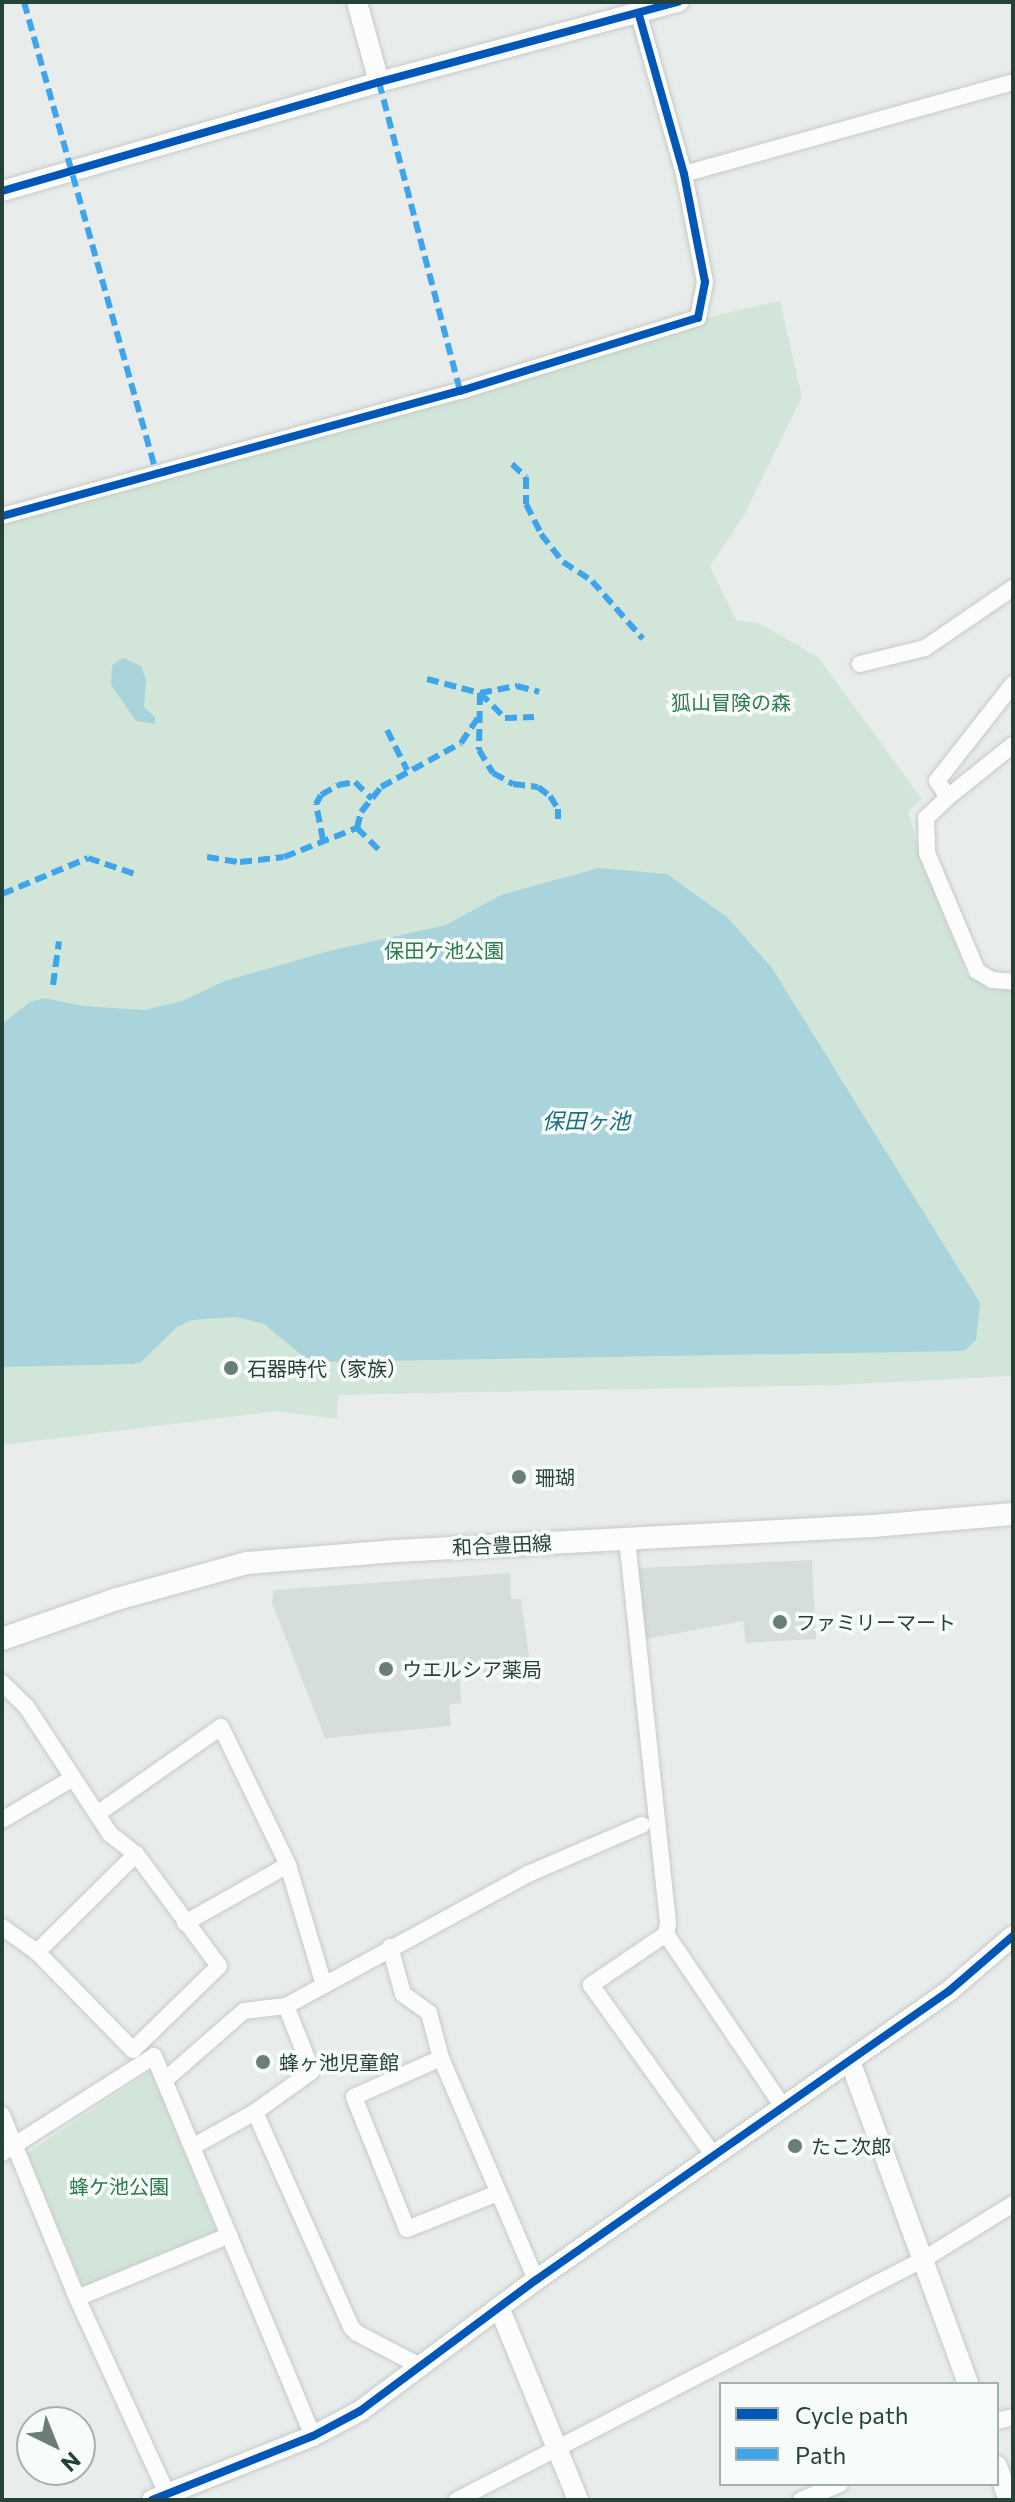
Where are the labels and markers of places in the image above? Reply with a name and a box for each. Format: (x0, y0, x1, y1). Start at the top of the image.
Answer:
place label: 石器時代（家族） (247, 1356, 407, 1380)
marker: 石器時代（家族） (222, 1359, 240, 1377)
place label: 珊瑚 (535, 1465, 575, 1489)
marker: 珊瑚 (510, 1468, 528, 1486)
place label: ファミリーマート (796, 1610, 956, 1634)
marker: ファミリーマート (771, 1613, 789, 1631)
place label: ウエルシア薬局 (402, 1657, 542, 1681)
marker: ウエルシア薬局 (377, 1660, 395, 1678)
place label: 蜂ヶ池児童館 (279, 2050, 399, 2074)
marker: 蜂ヶ池児童館 (254, 2053, 272, 2071)
place label: たこ次郎 (811, 2134, 891, 2158)
marker: たこ次郎 (786, 2137, 804, 2155)

